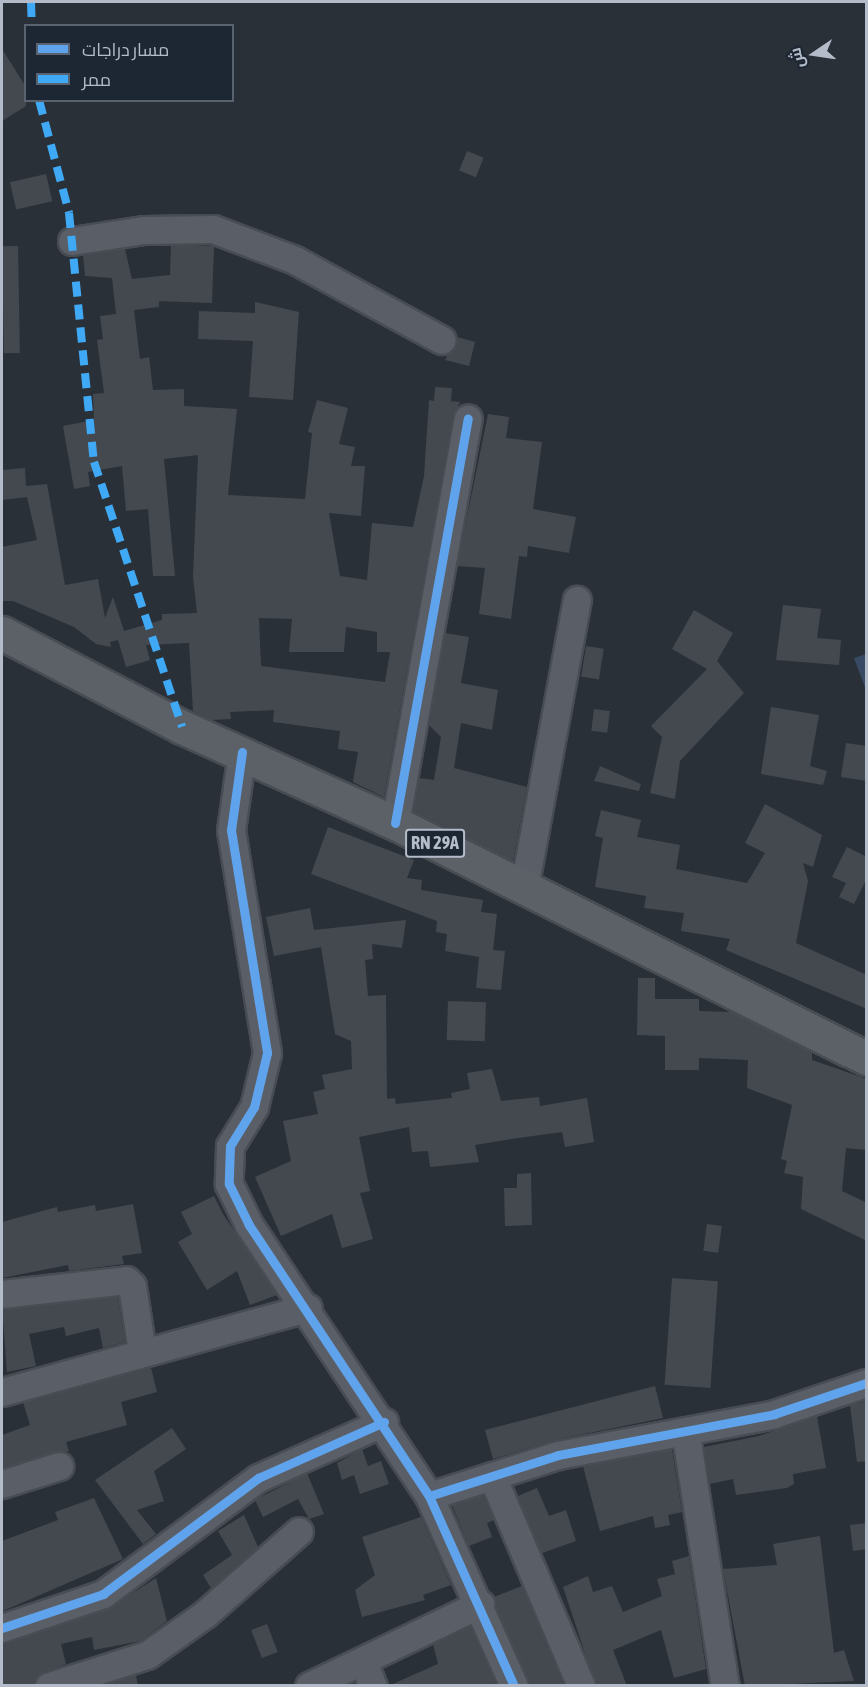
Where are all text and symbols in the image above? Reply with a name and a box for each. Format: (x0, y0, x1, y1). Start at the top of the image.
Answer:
legend (24, 24, 234, 102)
north arrow (784, 24, 844, 84)
text: مسار دراجات (82, 39, 169, 60)
text: ش (785, 46, 808, 70)
text: ممر (82, 69, 111, 90)
road number: RN 29A (405, 828, 465, 858)

